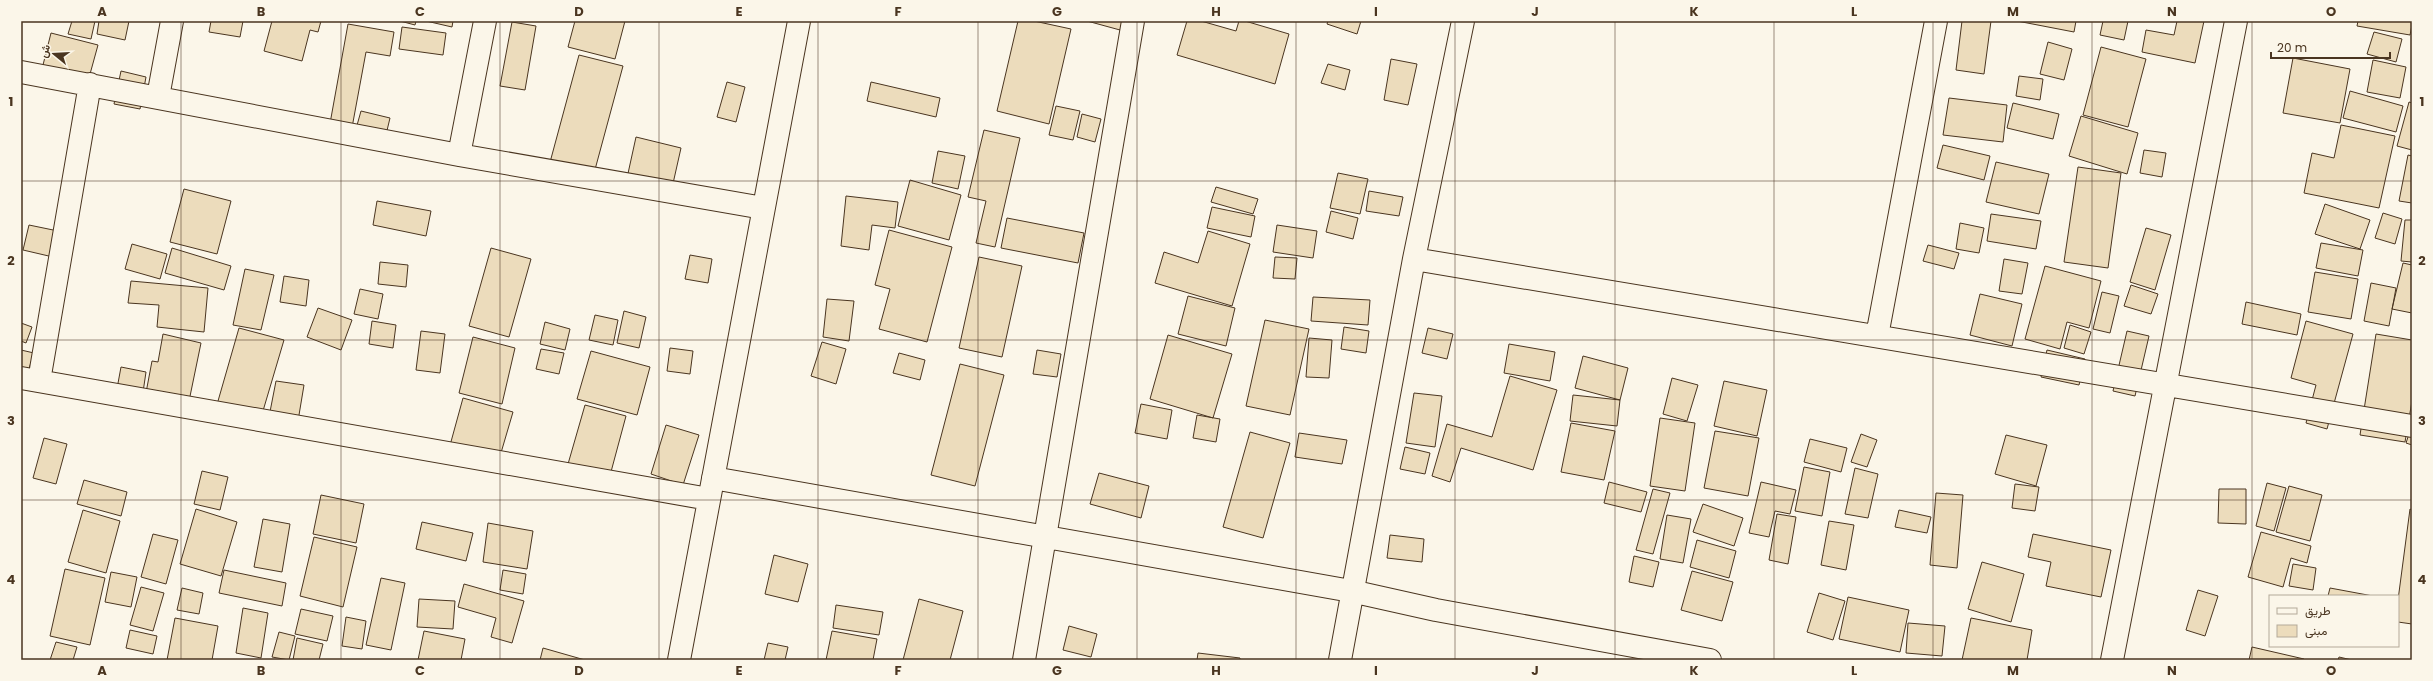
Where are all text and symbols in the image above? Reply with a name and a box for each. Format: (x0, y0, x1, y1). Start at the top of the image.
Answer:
text: A (97, 2, 107, 21)
text: B (257, 2, 266, 21)
text: C (415, 2, 425, 21)
text: D (574, 2, 584, 21)
text: E (735, 2, 743, 21)
text: F (894, 2, 902, 21)
text: G (1052, 2, 1062, 21)
text: H (1211, 2, 1221, 21)
text: I (1374, 2, 1378, 21)
text: J (1531, 2, 1539, 21)
text: K (1689, 2, 1699, 21)
text: L (1851, 2, 1857, 21)
text: M (2007, 2, 2019, 21)
text: N (2167, 2, 2177, 21)
text: O (2326, 2, 2336, 21)
north arrow (34, 34, 74, 74)
scale bar (2271, 34, 2390, 60)
text: 20 m (2277, 39, 2307, 56)
text: ش (35, 42, 54, 60)
text: 1 (9, 92, 13, 111)
text: 1 (2420, 92, 2424, 111)
text: 2 (7, 251, 15, 270)
text: 2 (2418, 251, 2426, 270)
text: 3 (7, 411, 15, 430)
text: 3 (2418, 411, 2426, 430)
text: 4 (7, 570, 16, 589)
text: 4 (2418, 570, 2427, 589)
legend (2269, 595, 2399, 647)
text: طريق (2305, 602, 2331, 619)
text: مبنى (2305, 622, 2327, 639)
text: A (97, 661, 107, 680)
text: B (257, 661, 266, 680)
text: C (415, 661, 425, 680)
text: D (574, 661, 584, 680)
text: E (735, 661, 743, 680)
text: F (894, 661, 902, 680)
text: G (1052, 661, 1062, 680)
text: H (1211, 661, 1221, 680)
text: I (1374, 661, 1378, 680)
text: J (1531, 661, 1539, 680)
text: K (1689, 661, 1699, 680)
text: L (1851, 661, 1857, 680)
text: M (2007, 661, 2019, 680)
text: N (2167, 661, 2177, 680)
text: O (2326, 661, 2336, 680)

